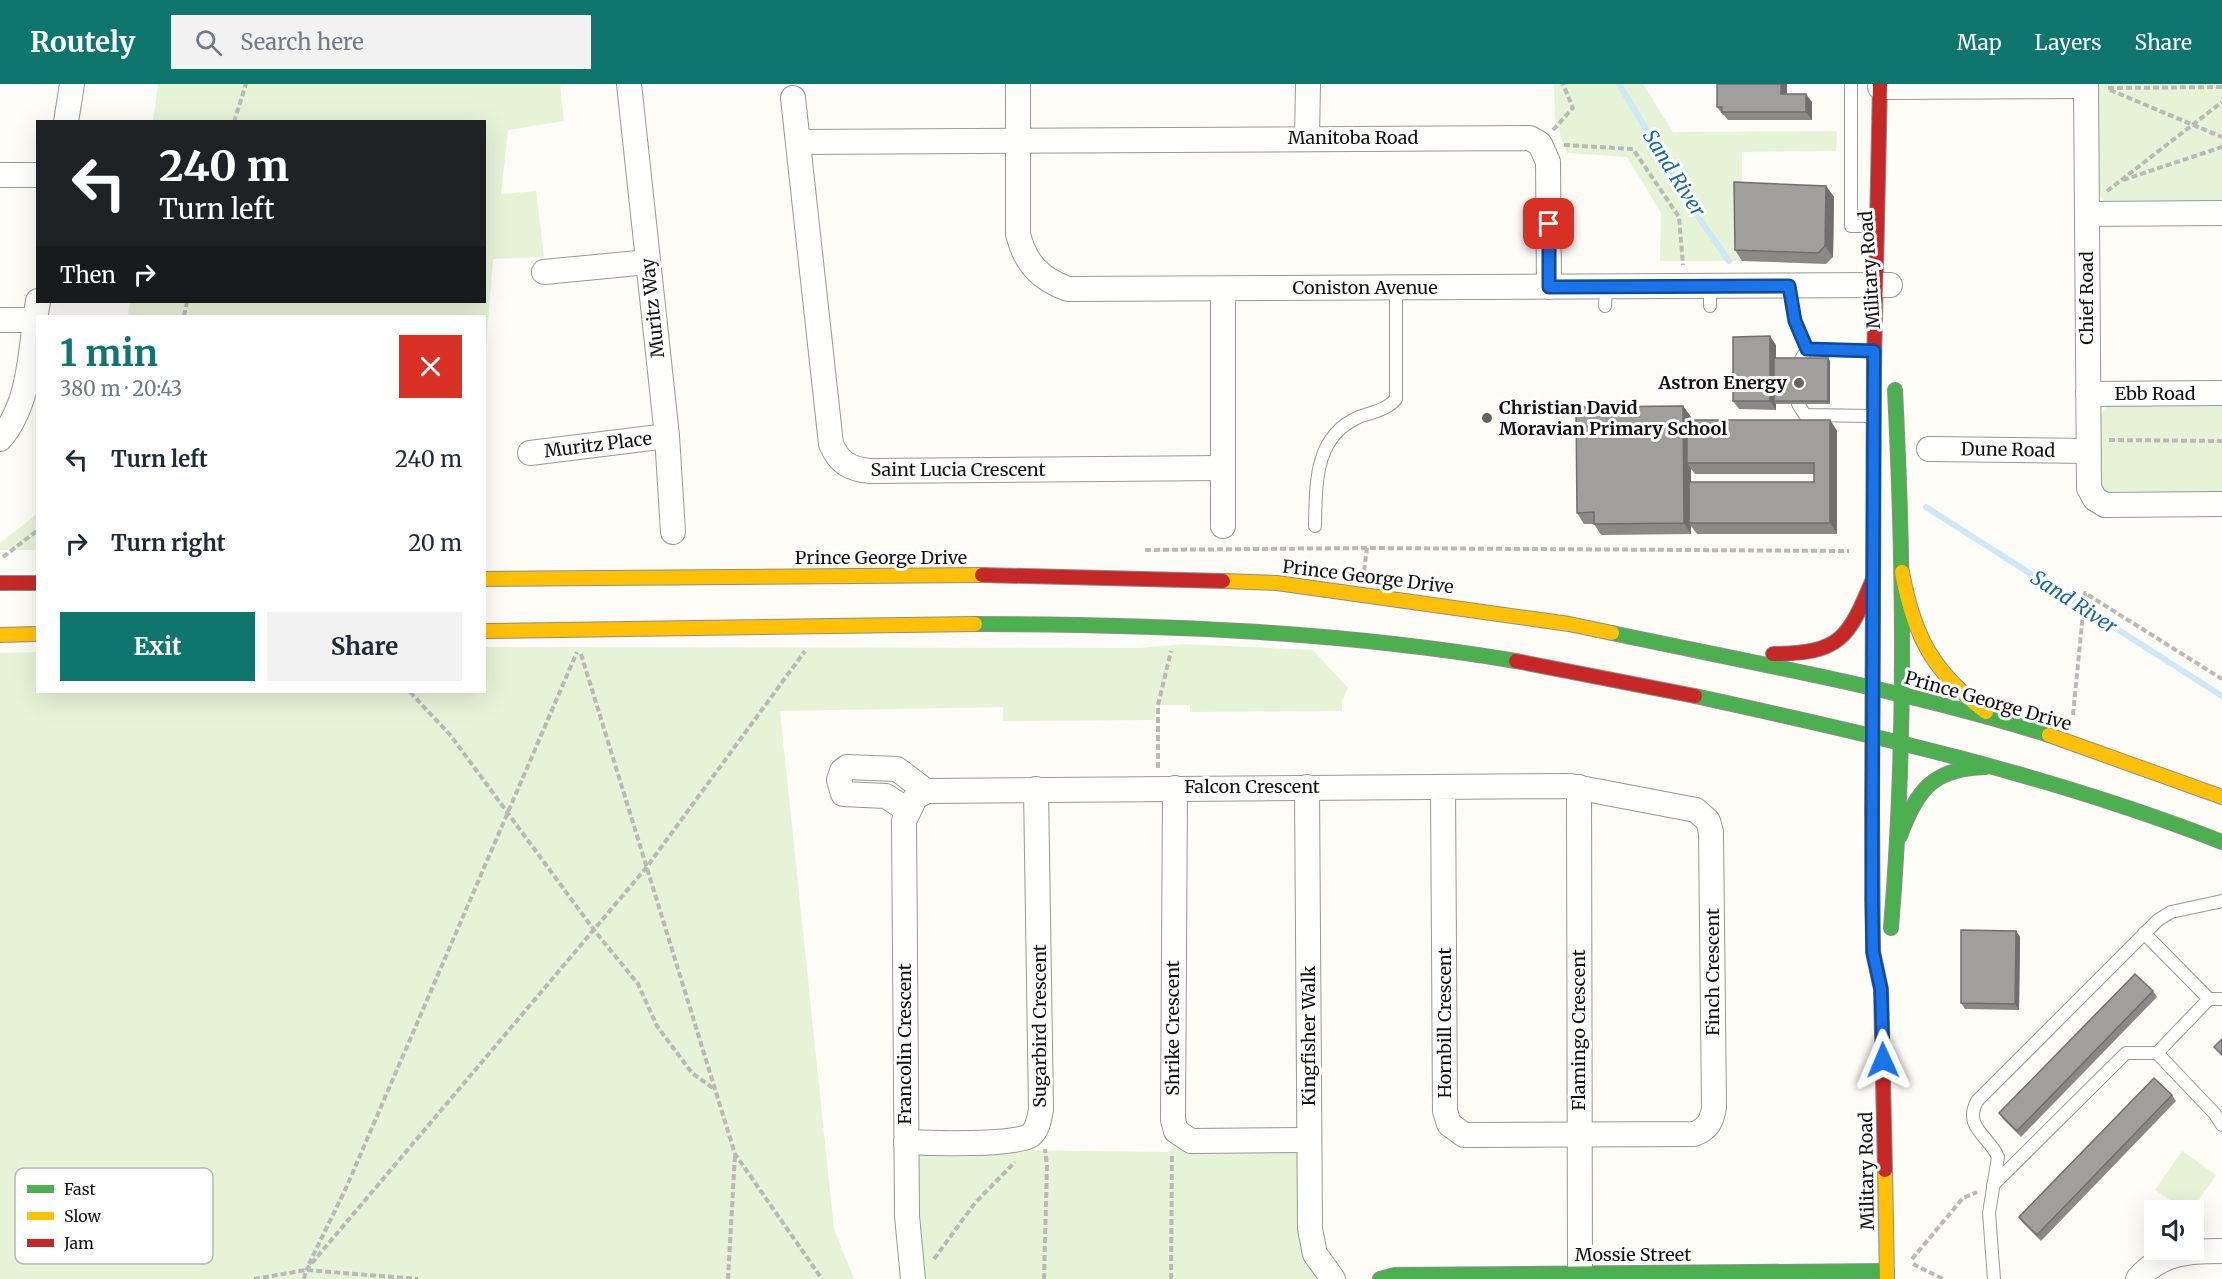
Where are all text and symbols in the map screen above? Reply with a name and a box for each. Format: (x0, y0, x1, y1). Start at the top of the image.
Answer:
search box (171, 15, 591, 69)
text: Routely (30, 24, 135, 60)
icon: search (192, 26, 225, 59)
text: Search here (240, 28, 364, 56)
text: Map (1957, 29, 2002, 56)
text: Layers (2035, 29, 2102, 56)
text: Share (2135, 29, 2192, 56)
water label: Sand River (1638, 125, 1711, 222)
street label: Manitoba Road (1288, 126, 1419, 149)
text: 240 m (159, 140, 289, 192)
icon: left (60, 144, 138, 222)
text: Turn left (159, 192, 274, 226)
pin (1523, 198, 1574, 249)
icon: arrive (1532, 207, 1565, 240)
street label: Military Road (1854, 210, 1885, 330)
street label: Chief Road (2075, 251, 2098, 345)
street label: Muritz Way (636, 256, 669, 359)
icon: right (128, 258, 161, 291)
text: Then (60, 261, 116, 289)
street label: Coniston Avenue (1292, 276, 1438, 299)
text: 1 min (60, 331, 158, 376)
button: close (399, 335, 462, 398)
place label: Astron Energy (1657, 371, 1787, 394)
text: 380 m · 20:43 (60, 376, 182, 401)
marker: Astron Energy (1792, 376, 1806, 390)
street label: Ebb Road (2114, 382, 2196, 405)
place label: Christian David Moravian Primary School (1499, 396, 1727, 440)
marker: Christian David Moravian Primary School (1480, 411, 1494, 425)
street label: Muritz Place (543, 426, 653, 463)
street label: Dune Road (1961, 437, 2056, 462)
icon: left (60, 443, 93, 476)
text: Turn left (111, 445, 208, 473)
text: 240 m (395, 445, 462, 473)
street label: Saint Lucia Crescent (871, 458, 1045, 481)
icon: right (60, 527, 93, 560)
text: Turn right (111, 529, 225, 557)
text: 20 m (408, 529, 462, 557)
street label: Prince George Drive (795, 546, 967, 569)
street label: Prince George Drive (1281, 555, 1455, 598)
water label: Sand River (2027, 565, 2123, 639)
button: Exit (60, 612, 255, 681)
button: Share (267, 612, 462, 681)
street label: Prince George Drive (1902, 666, 2074, 735)
street label: Falcon Crescent (1184, 775, 1320, 798)
street label: Finch Crescent (1701, 908, 1724, 1036)
street label: Sugarbird Crescent (1028, 944, 1051, 1108)
street label: Hornbill Crescent (1433, 948, 1456, 1099)
street label: Flamingo Crescent (1567, 949, 1590, 1111)
street label: Shrike Crescent (1161, 960, 1184, 1096)
street label: Francolin Crescent (893, 963, 916, 1125)
street label: Kingfisher Walk (1297, 965, 1320, 1106)
position arrow (1851, 1028, 1915, 1092)
street label: Military Road (1854, 1111, 1879, 1230)
legend (15, 1168, 213, 1264)
text: Fast (64, 1179, 97, 1199)
map controls (2144, 1200, 2204, 1260)
button: sound (2144, 1200, 2204, 1260)
text: Slow (64, 1206, 102, 1226)
text: Jam (63, 1233, 94, 1253)
street label: Mossie Street (1575, 1243, 1691, 1266)

